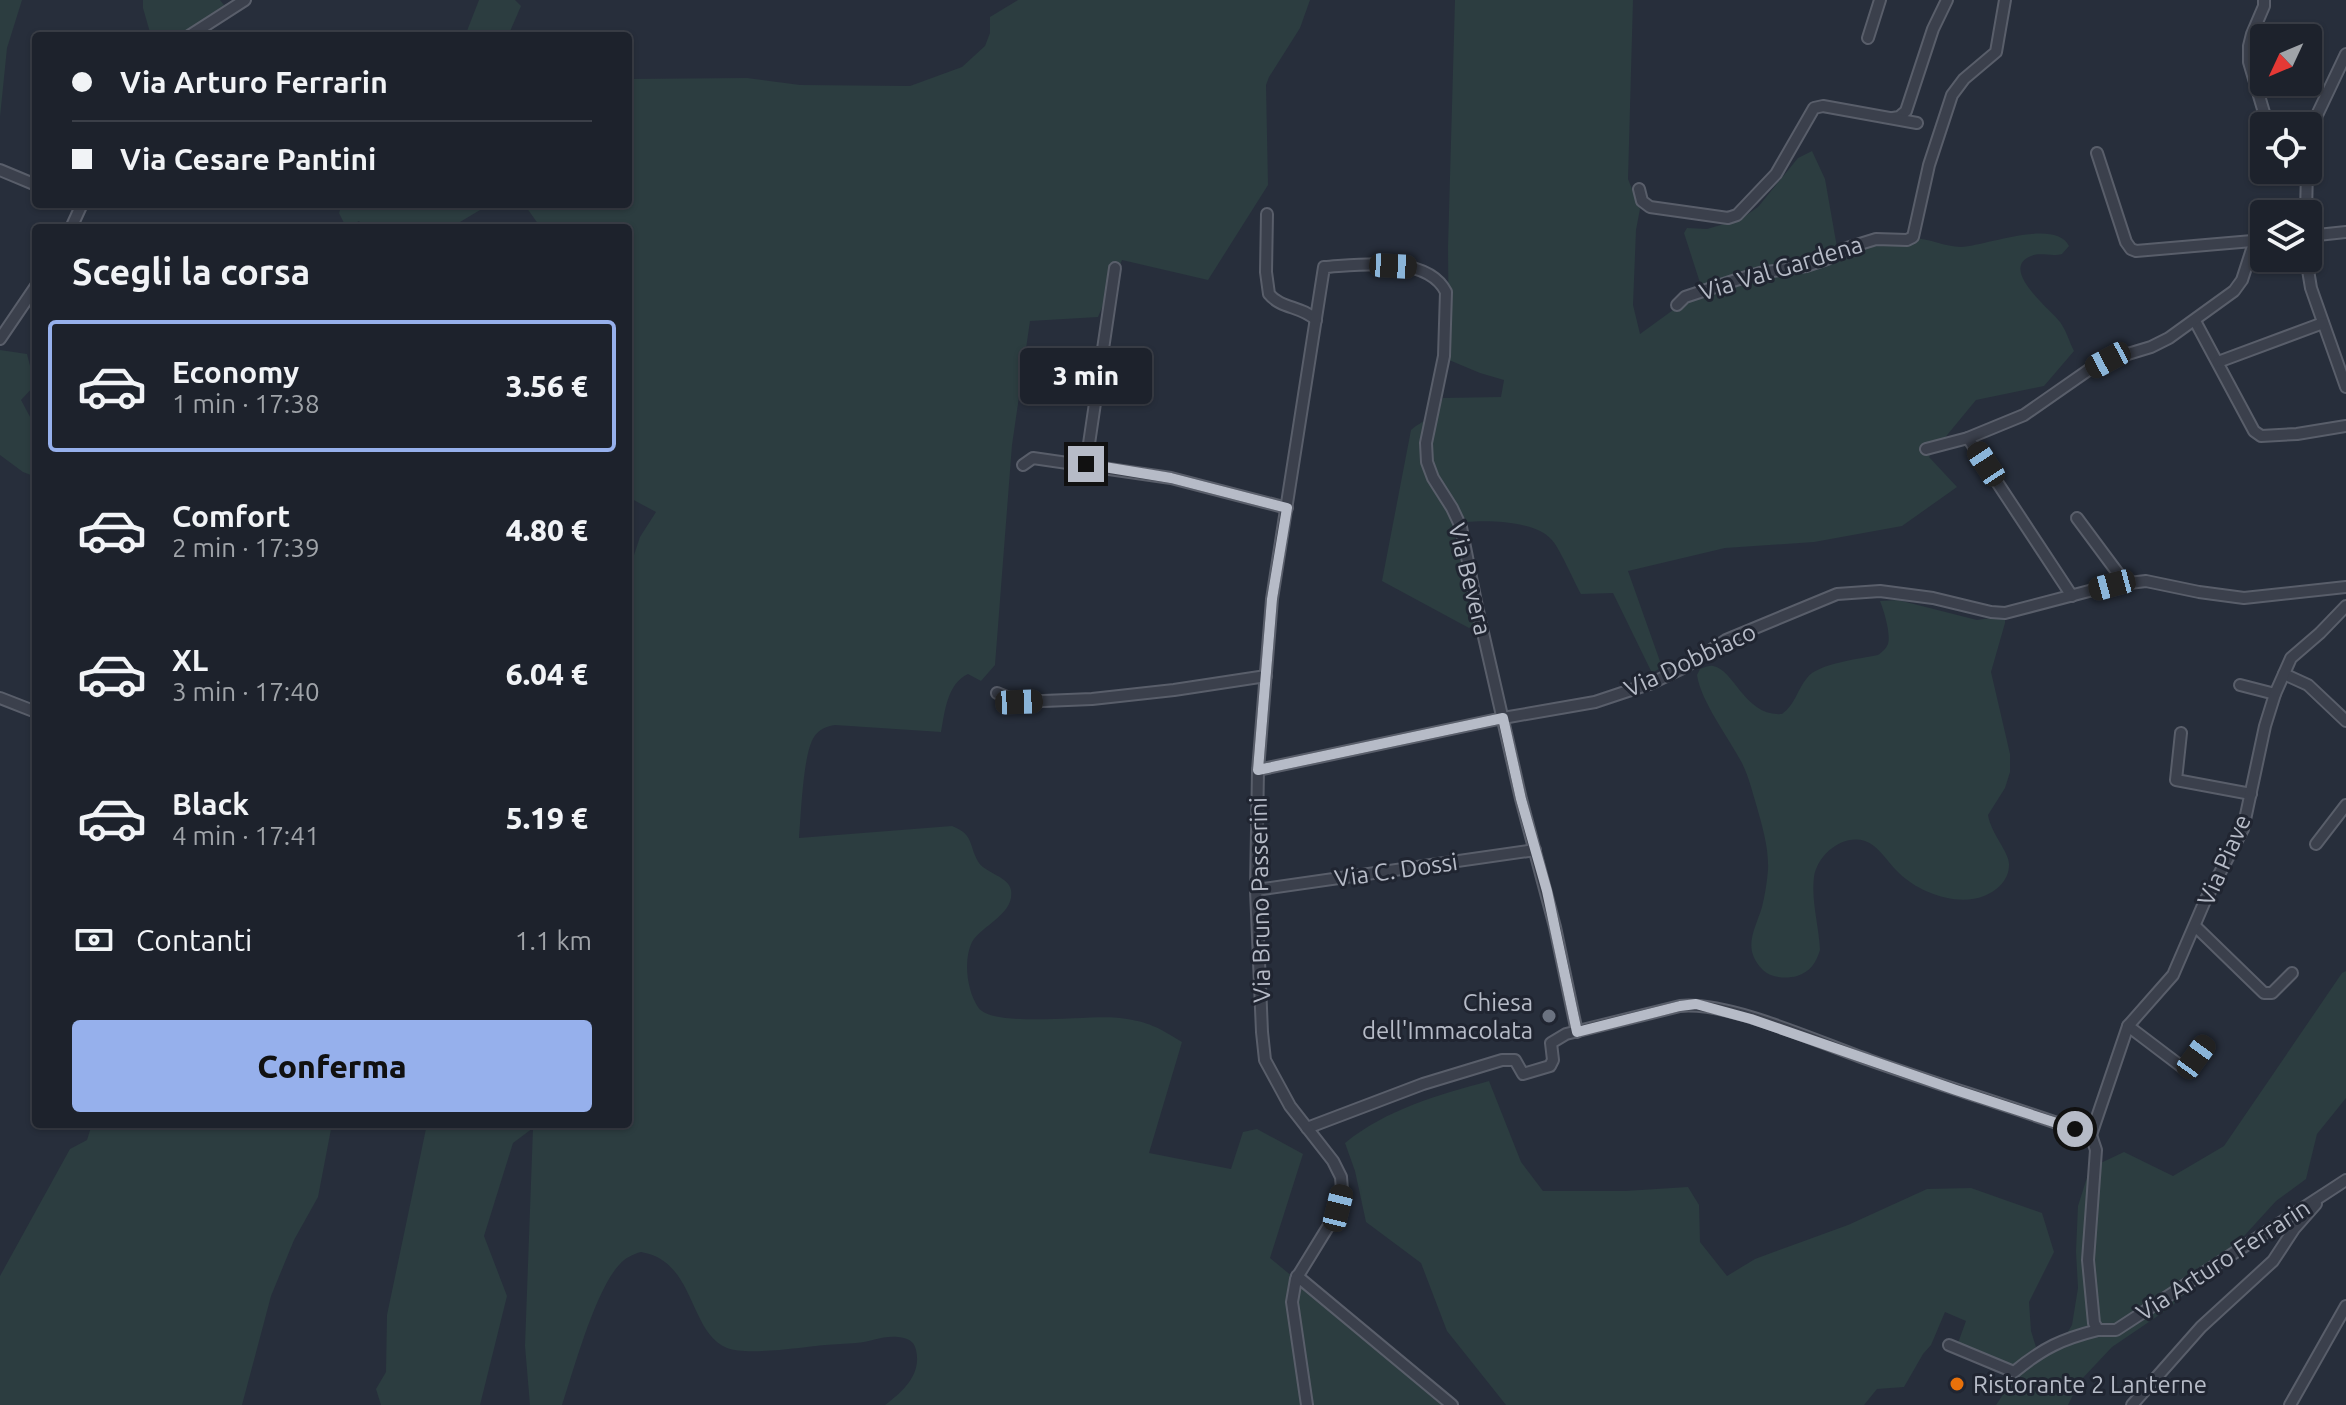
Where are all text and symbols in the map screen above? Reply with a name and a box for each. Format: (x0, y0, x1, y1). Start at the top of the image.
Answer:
north arrow (2250, 24, 2322, 96)
map controls (2250, 24, 2322, 272)
text: Via Arturo Ferrarin (120, 65, 388, 99)
button: locate (2250, 112, 2322, 184)
text: Via Cesare Pantini (120, 142, 376, 176)
button: layers (2250, 200, 2322, 272)
street label: Via Val Gardena (1696, 230, 1866, 306)
text: Scegli la corsa (72, 251, 310, 292)
car (1368, 253, 1418, 279)
car (2081, 338, 2135, 382)
callout: 3 min (1020, 348, 1152, 404)
icon: car (76, 350, 148, 422)
text: Economy (172, 355, 299, 389)
text: 3 min (1053, 361, 1119, 390)
text: 3.56 € (506, 369, 588, 403)
text: 1 min · 17:38 (172, 389, 320, 418)
car (1963, 437, 2009, 491)
route end (1068, 446, 1104, 482)
icon: car (76, 494, 148, 566)
text: Comfort (172, 499, 290, 533)
text: 4.80 € (506, 513, 588, 547)
street label: Via Bevera (1443, 520, 1497, 638)
text: 2 min · 17:39 (172, 533, 320, 562)
car (2086, 567, 2138, 603)
street label: Via Dobbiaco (1620, 618, 1760, 702)
icon: car (76, 638, 148, 710)
text: XL (172, 643, 208, 677)
text: 6.04 € (506, 657, 588, 691)
text: 3 min · 17:40 (172, 677, 320, 706)
car (995, 689, 1043, 715)
icon: car (76, 782, 148, 854)
text: Black (172, 787, 249, 821)
street label: Via Bruno Passerini (1245, 797, 1275, 1003)
text: 5.19 € (506, 801, 588, 835)
street label: Via Piave (2192, 810, 2256, 910)
text: 4 min · 17:41 (172, 821, 320, 850)
street label: Via C. Dossi (1333, 848, 1459, 892)
icon: cash (72, 918, 116, 962)
text: Contanti (136, 923, 252, 957)
text: 1.1 km (515, 926, 592, 955)
place label: Chiesa dell'Immacolata (1362, 989, 1533, 1044)
marker: Chiesa dell'Immacolata (1540, 1007, 1558, 1025)
button: Conferma (72, 1020, 592, 1112)
car (2172, 1031, 2220, 1083)
route start (2057, 1111, 2093, 1147)
car (1321, 1182, 1355, 1234)
street label: Via Arturo Ferrarin (2131, 1194, 2315, 1326)
place label: Ristorante 2 Lanterne (1973, 1371, 2207, 1398)
marker: Ristorante 2 Lanterne (1948, 1375, 1966, 1393)

